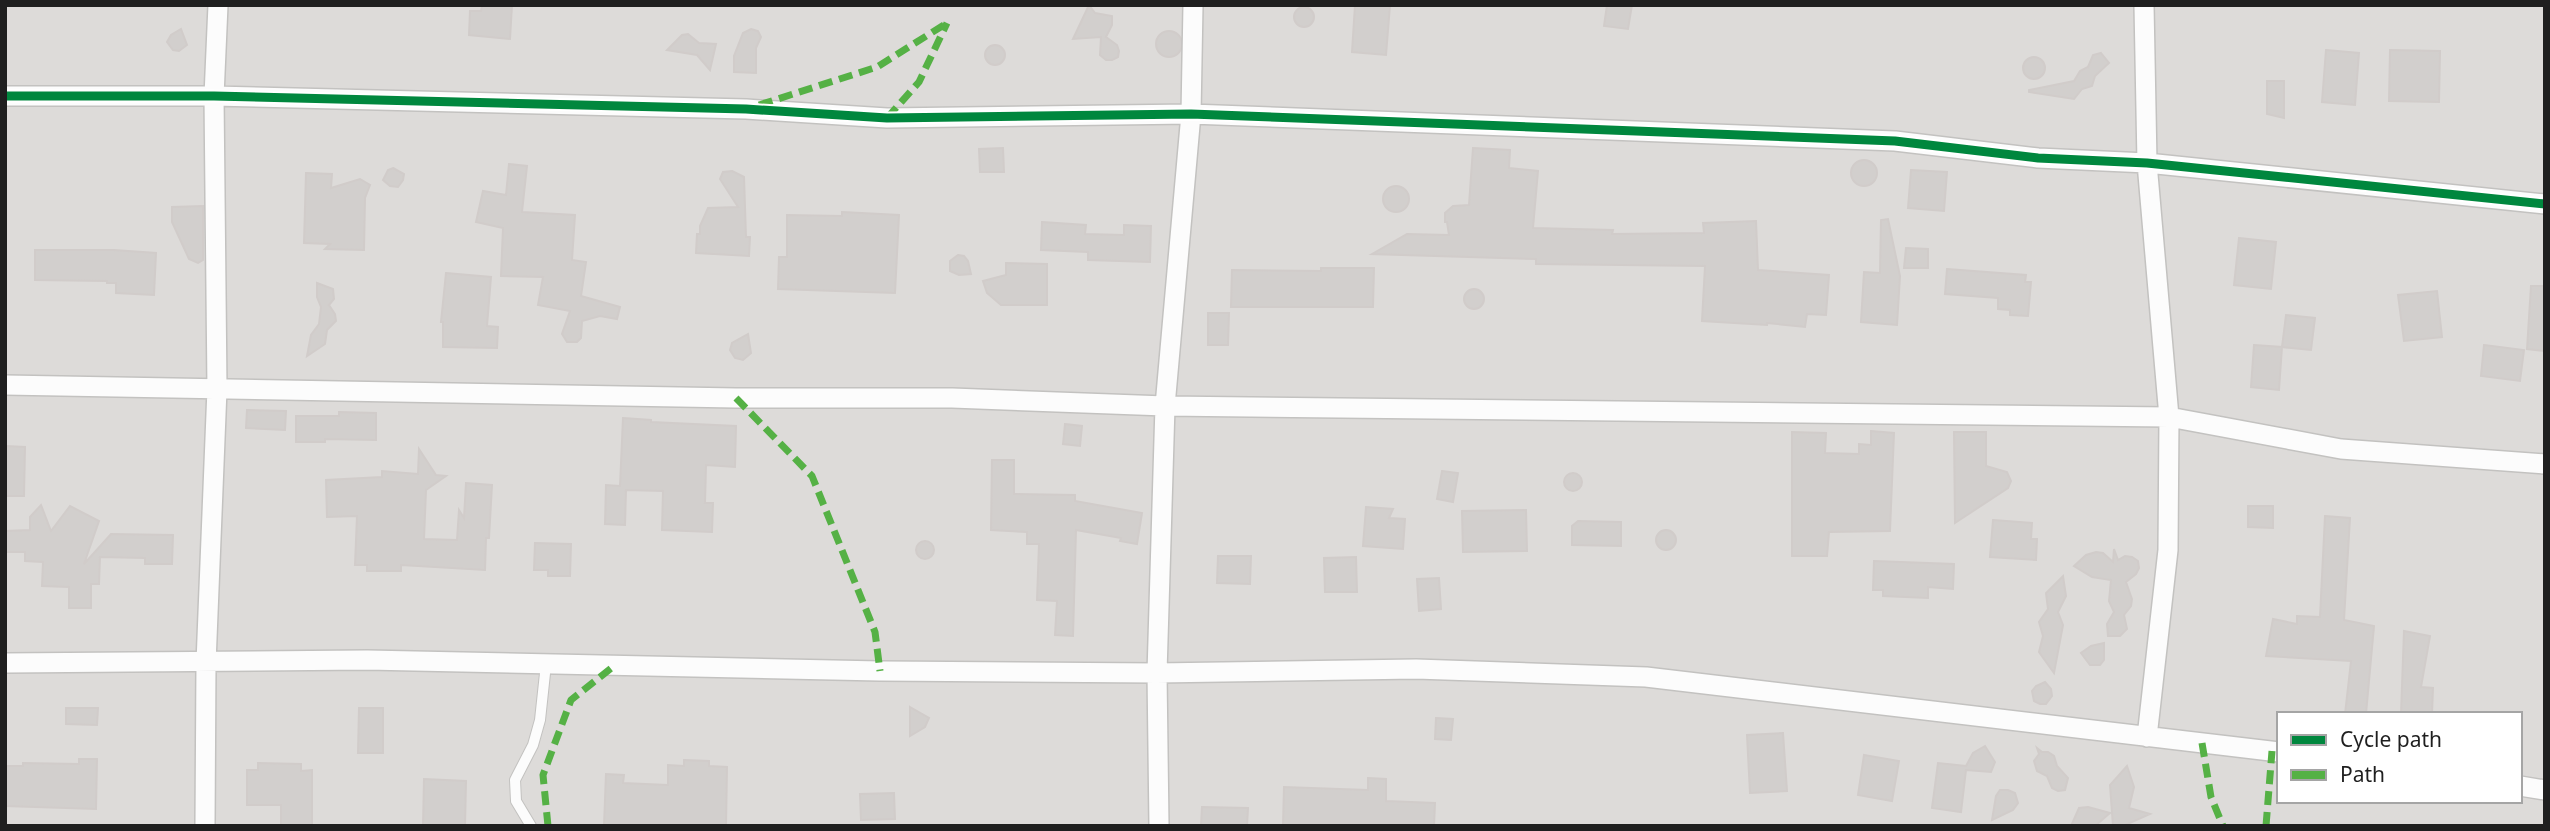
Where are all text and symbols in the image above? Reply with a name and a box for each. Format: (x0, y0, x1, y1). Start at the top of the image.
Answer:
legend (2277, 712, 2522, 803)
text: Cycle path (2340, 725, 2442, 753)
text: Path (2340, 760, 2385, 788)

